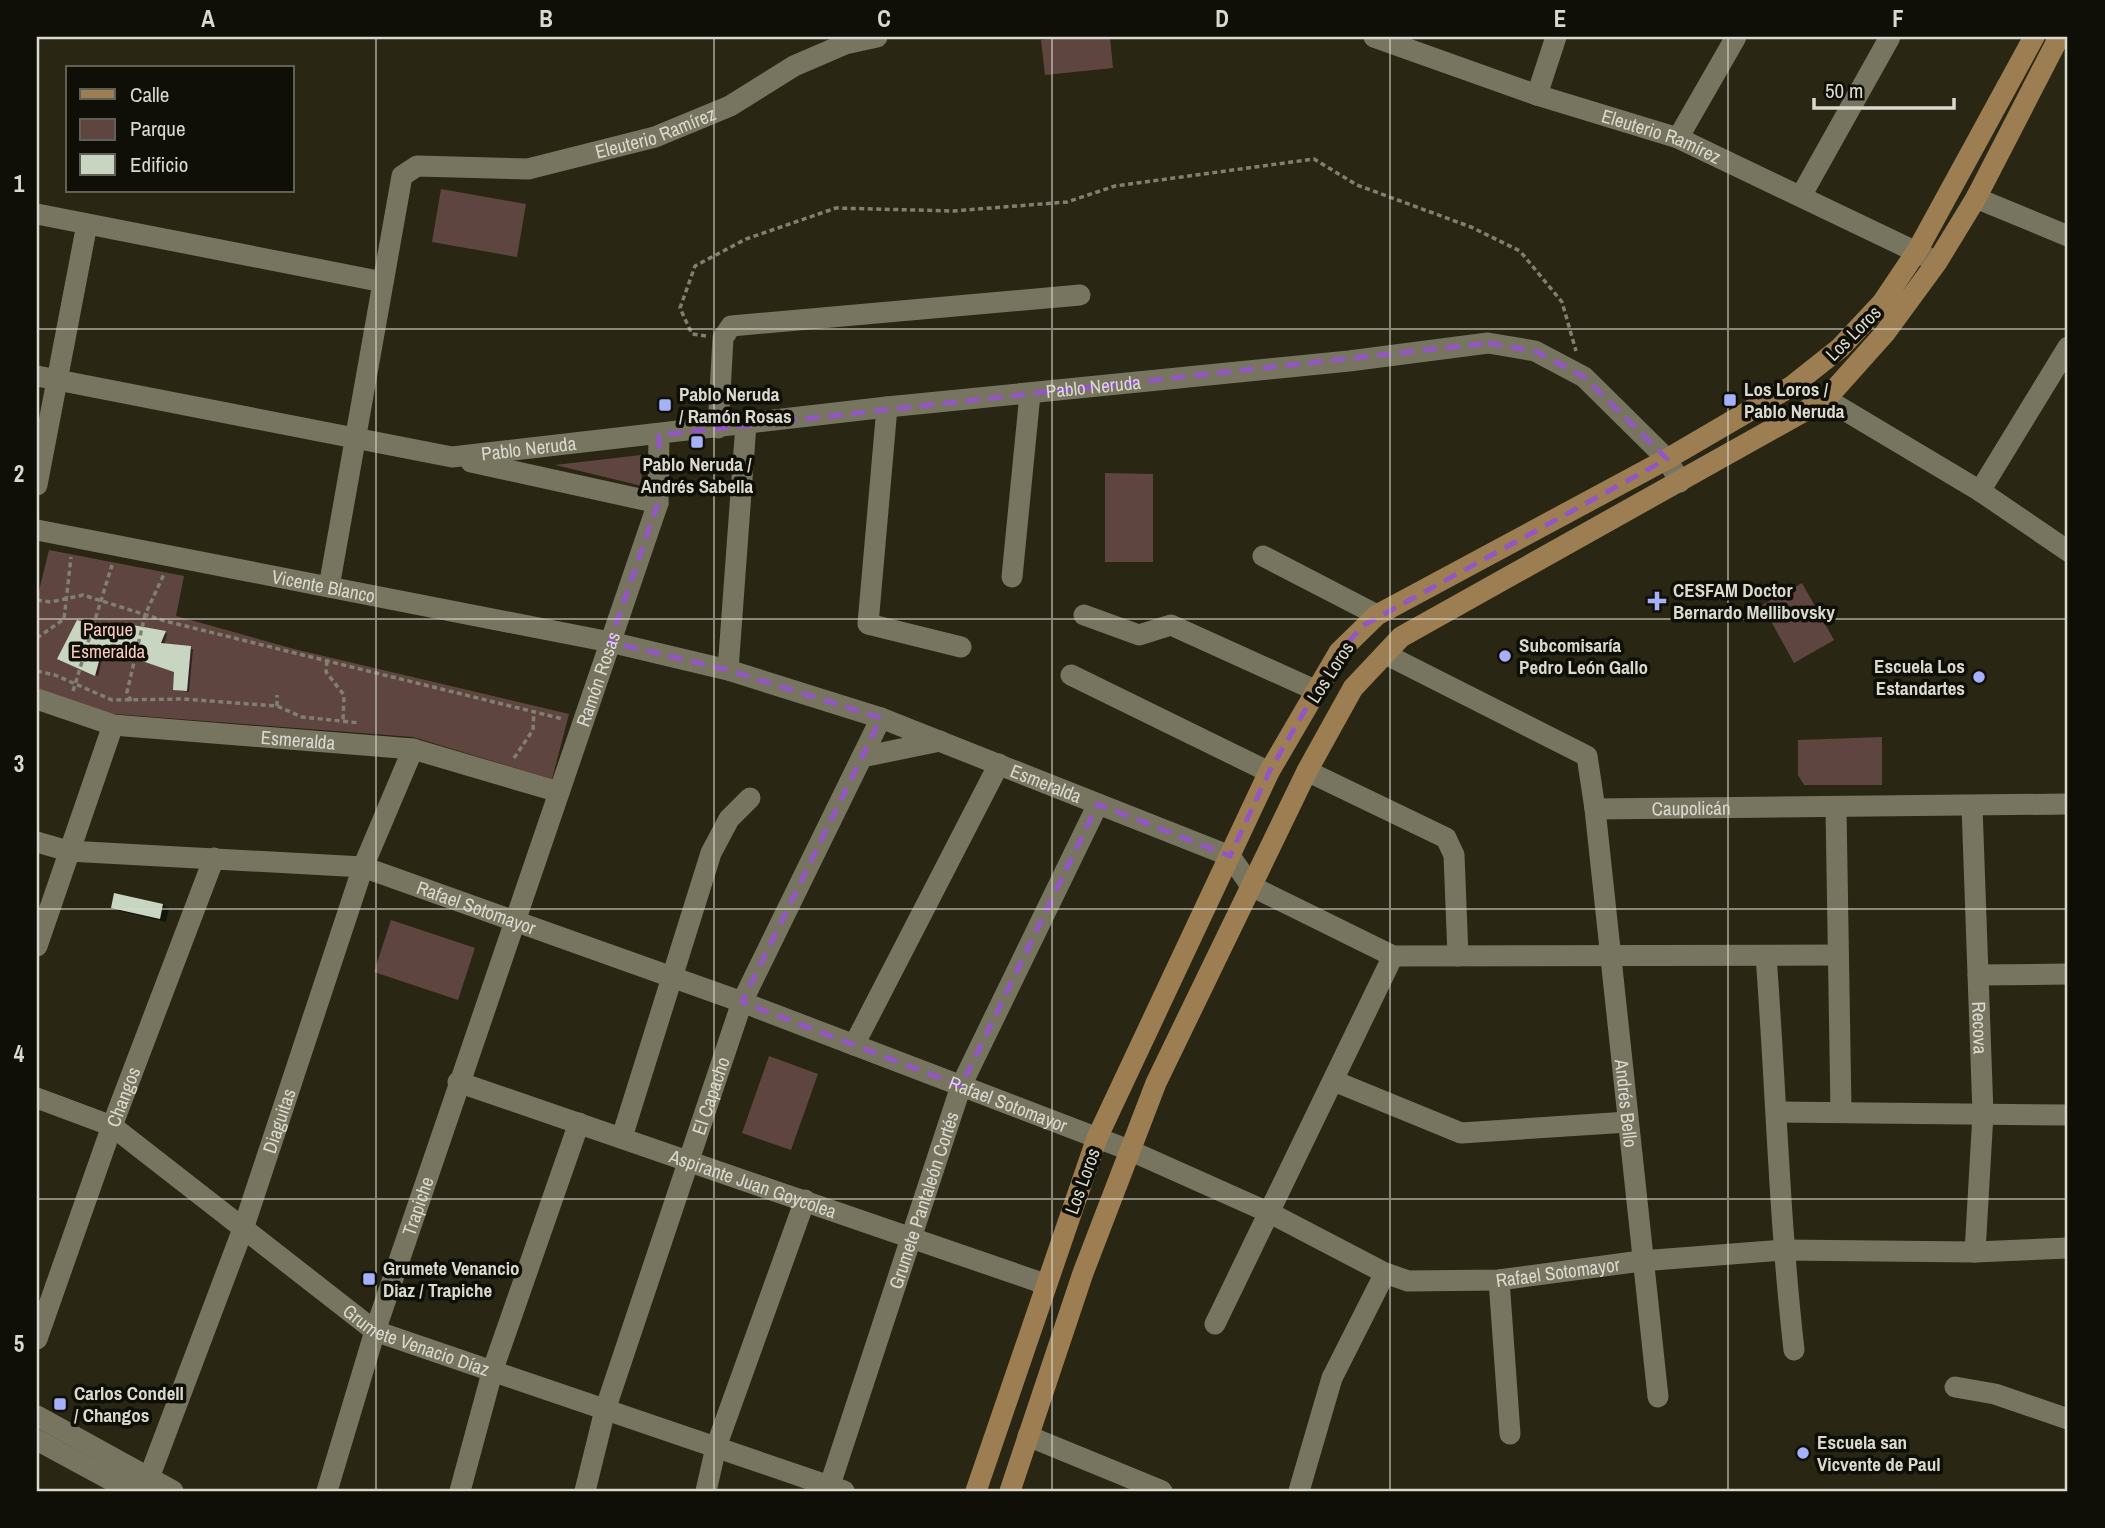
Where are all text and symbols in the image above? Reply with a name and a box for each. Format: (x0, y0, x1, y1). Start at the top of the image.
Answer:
text: A (201, 3, 215, 34)
text: B (539, 3, 553, 34)
text: C (877, 3, 891, 34)
text: D (1215, 3, 1229, 34)
text: E (1554, 3, 1566, 34)
text: F (1892, 3, 1904, 34)
legend (66, 66, 294, 192)
scale bar (1814, 66, 1954, 110)
text: 50 m (1825, 76, 1863, 105)
text: Calle (130, 80, 169, 109)
street label: Eleuterio Ramírez (592, 100, 720, 165)
street label: Eleuterio Ramírez (1598, 102, 1726, 170)
text: Parque (130, 114, 186, 143)
text: Edificio (130, 150, 188, 179)
text: 1 (14, 168, 25, 199)
street label: Los Loros (1820, 299, 1887, 366)
street label: Pablo Neruda (1045, 369, 1142, 404)
place label: Los Loros / Pablo Neruda (1744, 376, 1845, 424)
place label: Pablo Neruda / Ramón Rosas (679, 381, 792, 429)
marker: Los Loros / Pablo Neruda (1722, 392, 1738, 408)
marker: Pablo Neruda / Ramón Rosas (657, 397, 673, 413)
street label: Pablo Neruda (480, 430, 578, 467)
marker: Pablo Neruda / Andrés Sabella (689, 434, 705, 450)
place label: Pablo Neruda / Andrés Sabella (641, 451, 754, 499)
text: 2 (14, 458, 24, 489)
street label: Vicente Blanco (270, 563, 377, 609)
place label: CESFAM Doctor Bernardo Mellibovsky (1673, 577, 1835, 625)
marker: CESFAM Doctor Bernardo Mellibovsky (1647, 591, 1667, 611)
park label: Parque Esmeralda (71, 616, 146, 664)
street label: Ramón Rosas (570, 628, 626, 730)
place label: Subcomisaría Pedro León Gallo (1519, 632, 1648, 680)
street label: Los Loros (1300, 636, 1360, 708)
marker: Subcomisaría Pedro León Gallo (1497, 648, 1513, 664)
place label: Escuela Los Estandartes (1874, 653, 1965, 701)
marker: Escuela Los Estandartes (1971, 669, 1987, 685)
street label: Esmeralda (260, 724, 337, 756)
text: 3 (14, 748, 24, 779)
street label: Esmeralda (1007, 757, 1086, 809)
street label: Caupolicán (1652, 795, 1731, 821)
street label: Rafael Sotomayor (413, 874, 540, 941)
street label: Recova (1966, 1001, 1994, 1055)
text: 4 (14, 1038, 25, 1069)
street label: El Capacho (685, 1053, 736, 1138)
street label: Andrés Bello (1609, 1057, 1644, 1149)
street label: Changos (100, 1063, 146, 1131)
street label: Rafael Sotomayor (945, 1069, 1072, 1139)
street label: Diaguitas (256, 1085, 302, 1157)
street label: Grumete Pantaleón Cortés (882, 1108, 965, 1292)
street label: Aspirante Juan Goycolea (665, 1142, 840, 1224)
street label: Los Loros (1058, 1144, 1106, 1218)
street label: Trapiche (396, 1173, 440, 1239)
street label: Rafael Sotomayor (1494, 1251, 1622, 1293)
place label: Grumete Venancio Diaz / Trapiche (383, 1255, 520, 1303)
marker: Grumete Venancio Diaz / Trapiche (361, 1271, 377, 1287)
street label: Grumete Venacio Díaz (338, 1298, 493, 1382)
text: 5 (14, 1328, 24, 1359)
place label: Carlos Condell / Changos (74, 1380, 184, 1428)
marker: Carlos Condell / Changos (52, 1396, 68, 1412)
place label: Escuela san Vicvente de Paul (1817, 1429, 1941, 1477)
marker: Escuela san Vicvente de Paul (1795, 1445, 1811, 1461)

